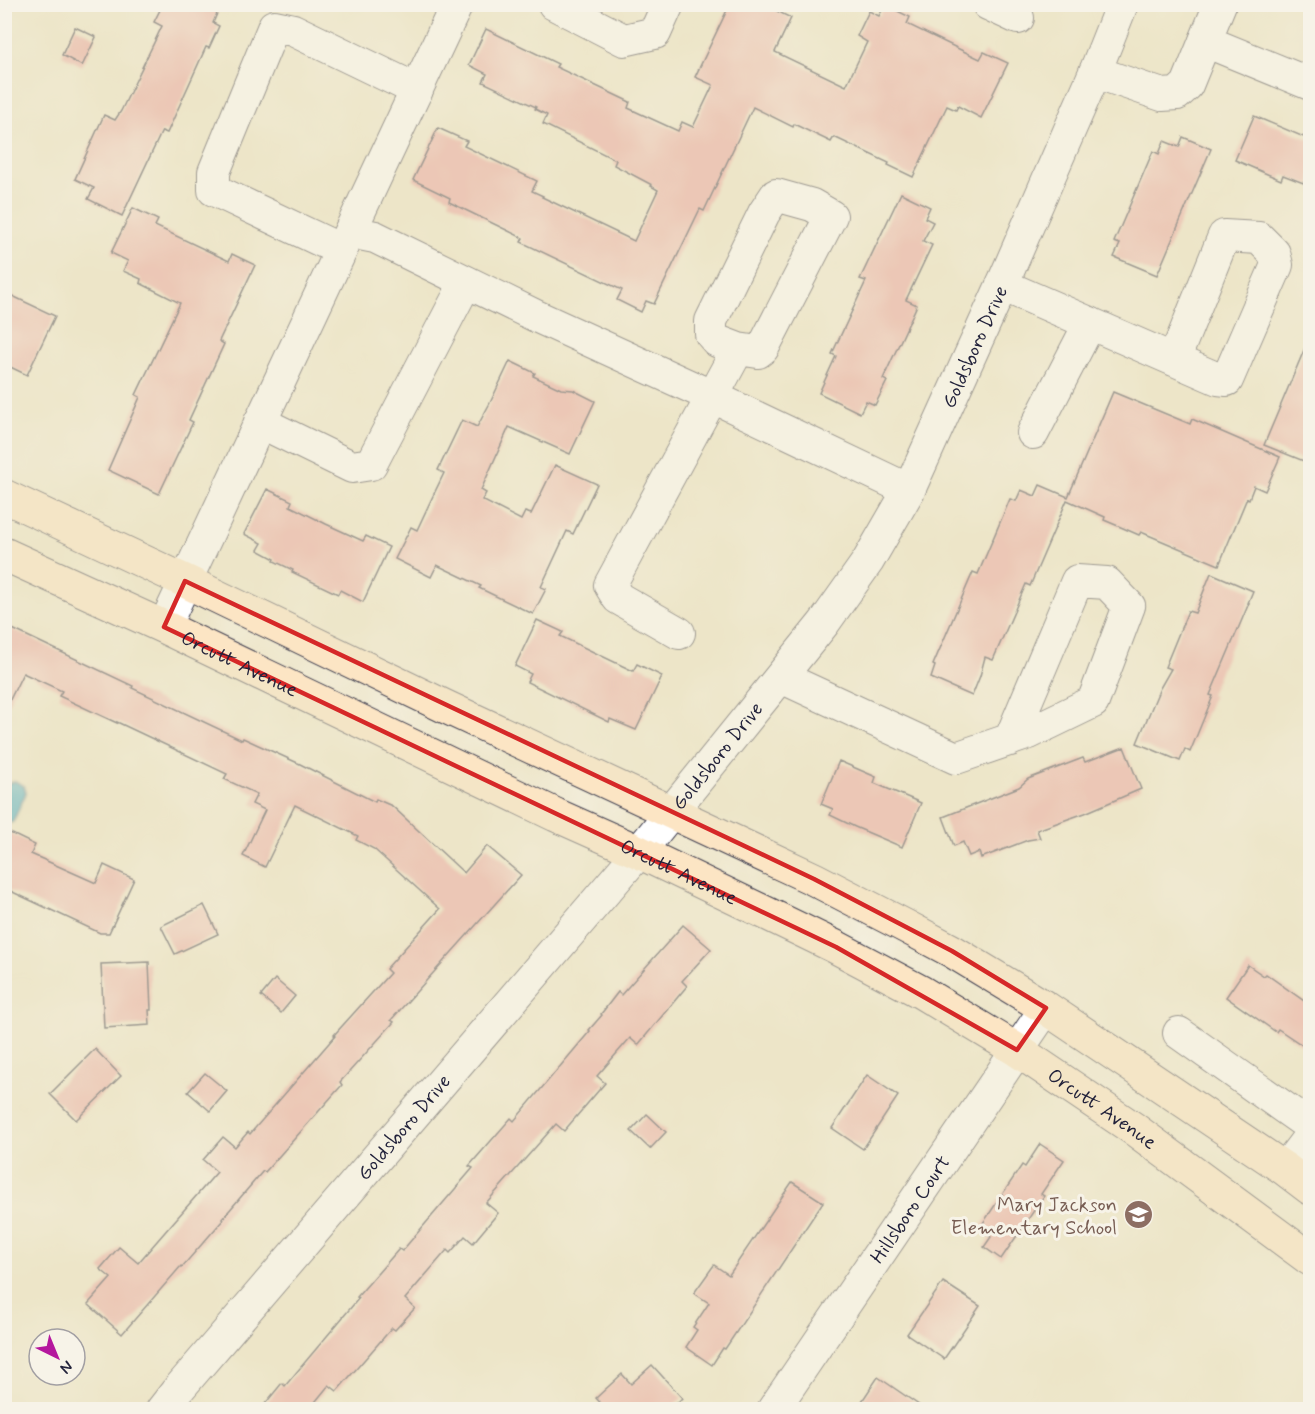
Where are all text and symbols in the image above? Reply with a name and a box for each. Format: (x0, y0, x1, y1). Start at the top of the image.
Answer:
street label: Goldsboro Drive (936, 282, 1015, 413)
street label: Orcutt Avenue (176, 625, 302, 704)
street label: Goldsboro Drive (666, 697, 770, 816)
street label: Orcutt Avenue (616, 833, 742, 912)
street label: Orcutt Avenue (1042, 1063, 1162, 1156)
street label: Goldsboro Drive (351, 1069, 458, 1187)
street label: Hillsboro Court (864, 1150, 957, 1269)
place label: Mary Jackson Elementary School (951, 1192, 1117, 1242)
school or university icon: Mary Jackson Elementary School (1122, 1199, 1154, 1231)
north arrow (27, 1327, 87, 1387)
text: N (55, 1356, 77, 1378)

